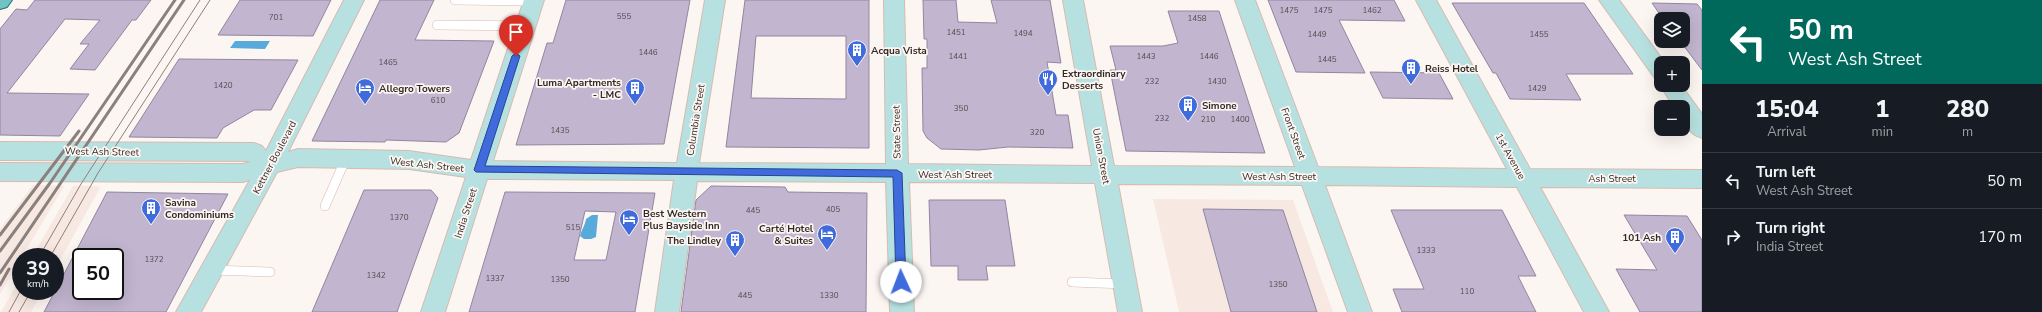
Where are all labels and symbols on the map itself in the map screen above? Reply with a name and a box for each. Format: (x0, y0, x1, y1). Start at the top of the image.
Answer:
house number: 1475 (1279, 5, 1299, 16)
house number: 1475 (1313, 5, 1333, 16)
house number: 1462 (1362, 5, 1382, 16)
house number: 555 (617, 11, 631, 22)
house number: 701 (269, 12, 283, 23)
house number: 1458 (1187, 13, 1207, 24)
pin (499, 15, 533, 56)
house number: 1451 (946, 27, 966, 38)
house number: 1494 (1013, 28, 1033, 39)
house number: 1449 (1307, 29, 1327, 40)
house number: 1455 (1529, 29, 1549, 40)
building icon: Acqua Vista (846, 39, 868, 67)
place label: Acqua Vista (871, 44, 927, 58)
house number: 1446 (638, 47, 658, 58)
house number: 1441 (948, 51, 968, 62)
house number: 1443 (1136, 51, 1156, 62)
house number: 1446 (1199, 51, 1219, 62)
house number: 1445 (1317, 54, 1337, 65)
house number: 1465 (378, 57, 398, 68)
building icon: Reiss Hotel (1400, 57, 1422, 85)
place label: Reiss Hotel (1425, 62, 1479, 76)
place label: Extraordinary Desserts (1062, 67, 1126, 93)
restaurant icon: Extraordinary Desserts (1037, 68, 1059, 96)
place label: Luma Apartments - LMC (537, 76, 621, 102)
house number: 232 (1145, 76, 1159, 87)
house number: 1430 (1207, 76, 1227, 87)
hotel icon: Allegro Towers (354, 77, 376, 105)
building icon: Luma Apartments - LMC (624, 77, 646, 105)
house number: 1420 (213, 80, 233, 91)
place label: Allegro Towers (379, 82, 450, 96)
street label: Columbia Street (683, 83, 709, 157)
house number: 1429 (1527, 83, 1547, 94)
building icon: Simone (1177, 94, 1199, 122)
house number: 610 (431, 95, 445, 106)
place label: Simone (1202, 99, 1237, 113)
house number: 350 (954, 103, 968, 114)
street label: State Street (890, 105, 904, 159)
street label: Front Street (1277, 106, 1309, 161)
house number: 232 (1155, 113, 1169, 124)
house number: 210 (1201, 114, 1215, 125)
house number: 1400 (1230, 114, 1250, 125)
street label: Kettner Boulevard (250, 118, 300, 197)
house number: 1435 (550, 125, 570, 136)
house number: 320 (1030, 127, 1044, 138)
street label: Union Street (1089, 127, 1113, 186)
street label: 1st Avenue (1492, 131, 1529, 182)
street label: West Ash Street (65, 144, 140, 160)
street label: West Ash Street (389, 154, 465, 176)
street label: West Ash Street (918, 168, 993, 182)
street label: West Ash Street (1242, 170, 1317, 184)
street label: Ash Street (1588, 172, 1636, 186)
street label: India Street (451, 186, 481, 240)
place label: Savina Condominiums (165, 196, 234, 222)
building icon: Savina Condominiums (140, 197, 162, 225)
house number: 405 (826, 204, 840, 215)
house number: 445 (746, 205, 760, 216)
place label: Best Western Plus Bayside Inn (643, 207, 720, 233)
hotel icon: Best Western Plus Bayside Inn (618, 208, 640, 236)
house number: 1370 (389, 212, 409, 223)
house number: 515 (566, 222, 580, 233)
place label: Carté Hotel & Suites (759, 222, 814, 248)
hotel icon: Carté Hotel & Suites (816, 223, 838, 251)
building icon: 101 Ash (1664, 226, 1686, 254)
building icon: The Lindley (724, 229, 746, 257)
place label: 101 Ash (1622, 231, 1661, 245)
place label: The Lindley (667, 234, 722, 248)
house number: 1333 (1416, 245, 1436, 256)
speed limit sign: 50 (72, 248, 124, 300)
house number: 1372 (144, 254, 164, 265)
position arrow (880, 261, 922, 303)
house number: 1342 (366, 270, 386, 281)
house number: 1337 (485, 273, 505, 284)
house number: 1350 (550, 274, 570, 285)
house number: 1350 (1268, 279, 1288, 290)
house number: 110 (1460, 286, 1474, 297)
house number: 445 (738, 290, 752, 301)
house number: 1330 (819, 290, 839, 301)

